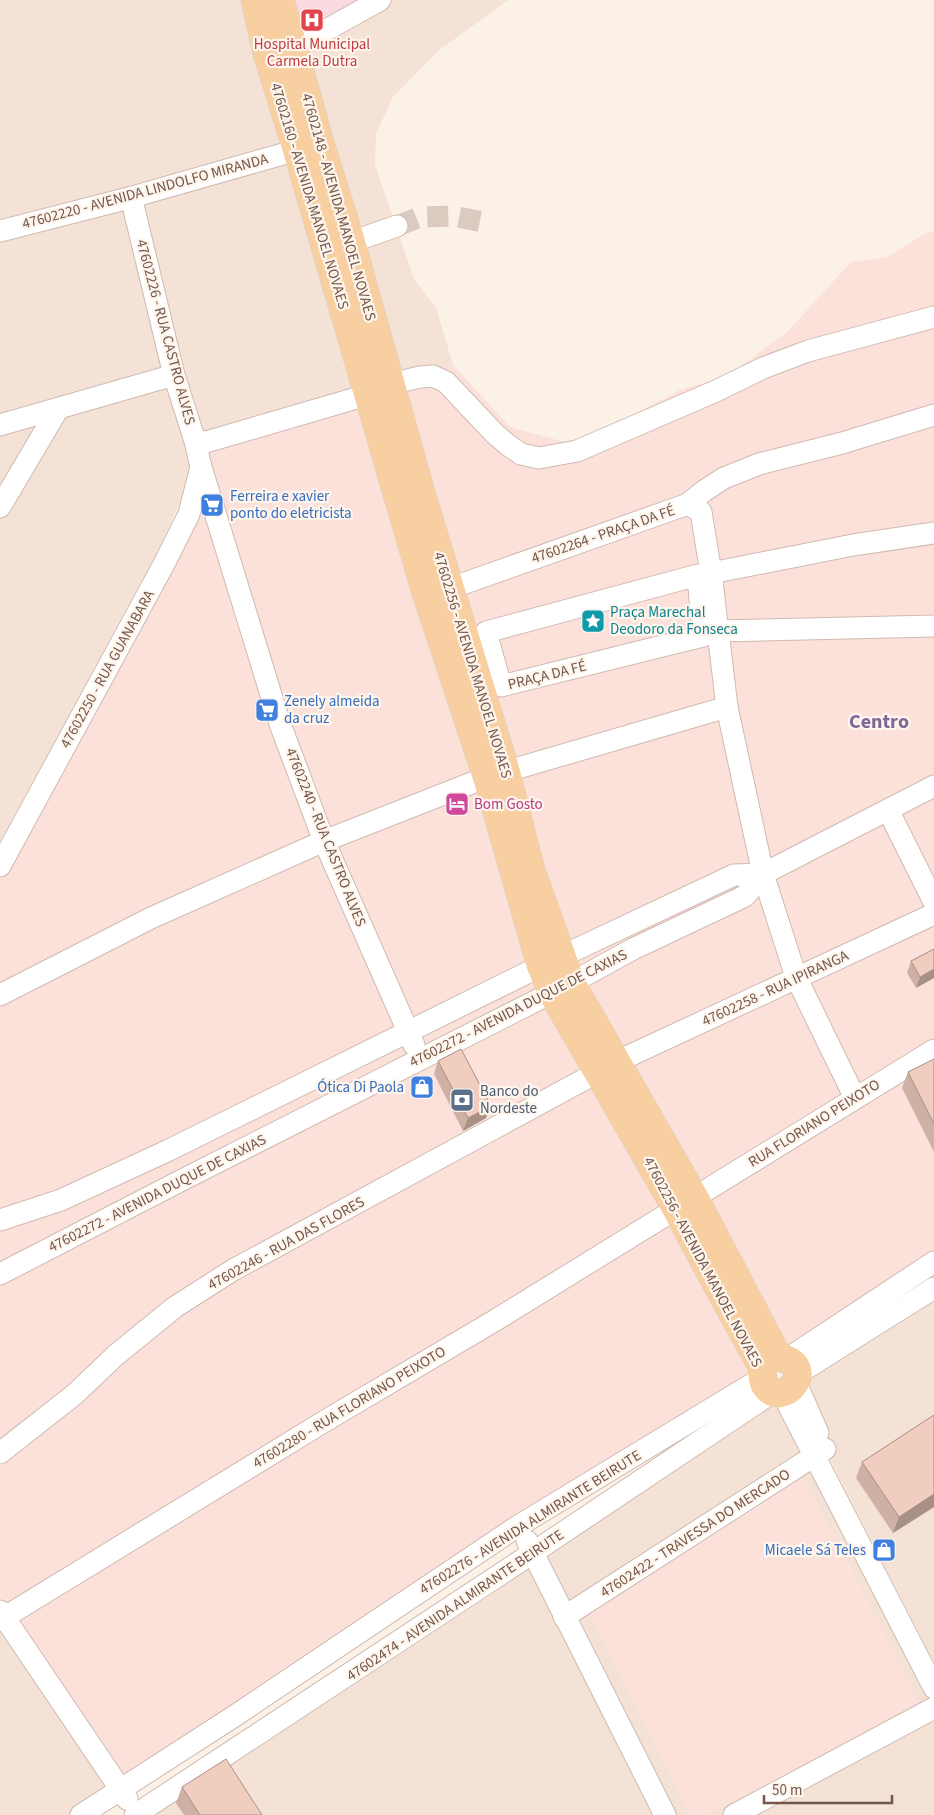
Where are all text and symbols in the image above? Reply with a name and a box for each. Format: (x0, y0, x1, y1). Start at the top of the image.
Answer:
hospital icon: Hospital Municipal Carmela Dutra (299, 7, 325, 33)
place label: Hospital Municipal Carmela Dutra (254, 34, 370, 72)
street label: 47602160 - AVENIDA MANOEL NOVAES (265, 80, 354, 312)
street label: 47602148 - AVENIDA MANOEL NOVAES (296, 91, 381, 323)
street label: 47602220 - AVENIDA LINDOLFO MIRANDA (20, 148, 271, 234)
street label: 47602226 - RUA CASTRO ALVES (131, 237, 200, 427)
place label: Ferreira e xavier ponto do eletricista (230, 486, 351, 524)
supermarket icon: Ferreira e xavier ponto do eletricista (199, 492, 225, 518)
street label: 47602264 - PRAÇA DA FÉ (529, 500, 678, 569)
street label: 47602256 - AVENIDA MANOEL NOVAES (428, 549, 517, 781)
street label: 47602250 - RUA GUANABARA (55, 586, 160, 752)
place label: Praça Marechal Deodoro da Fonseca (610, 602, 738, 640)
place icon: Praça Marechal Deodoro da Fonseca (580, 608, 606, 634)
street label: PRAÇA DA FÉ (506, 656, 589, 695)
place label: Zenely almeida da cruz (284, 691, 380, 729)
supermarket icon: Zenely almeida da cruz (254, 697, 280, 723)
district label: Centro (849, 708, 909, 736)
street label: 47602240 - RUA CASTRO ALVES (280, 745, 371, 930)
hotel icon: Bom Gosto (444, 791, 470, 817)
place label: Bom Gosto (474, 794, 543, 815)
street label: 47602272 - AVENIDA DUQUE DE CAXIAS (406, 944, 631, 1073)
street label: 47602258 - RUA IPIRANGA (699, 945, 853, 1032)
shop icon: Ótica Di Paola (409, 1074, 435, 1100)
street label: RUA FLORIANO PEIXOTO (744, 1074, 884, 1173)
place label: Ótica Di Paola (317, 1077, 404, 1098)
place label: Banco do Nordeste (480, 1081, 539, 1119)
bank icon: Banco do Nordeste (449, 1087, 475, 1113)
street label: 47602272 - AVENIDA DUQUE DE CAXIAS (45, 1129, 270, 1258)
street label: 47602256 - AVENIDA MANOEL NOVAES (638, 1153, 767, 1371)
street label: 47602246 - RUA DAS FLORES (204, 1191, 368, 1295)
street label: 47602280 - RUA FLORIANO PEIXOTO (249, 1341, 450, 1474)
street label: 47602276 - AVENIDA ALMIRANTE BEIRUTE (415, 1445, 645, 1600)
street label: 47602422 - TRAVESSA DO MERCADO (596, 1464, 794, 1603)
street label: 47602474 - AVENIDA ALMIRANTE BEIRUTE (342, 1524, 568, 1686)
shop icon: Micaele Sá Teles (871, 1537, 897, 1563)
place label: Micaele Sá Teles (765, 1540, 866, 1561)
scale bar (764, 1772, 892, 1804)
text: 50 m (772, 1780, 802, 1801)

